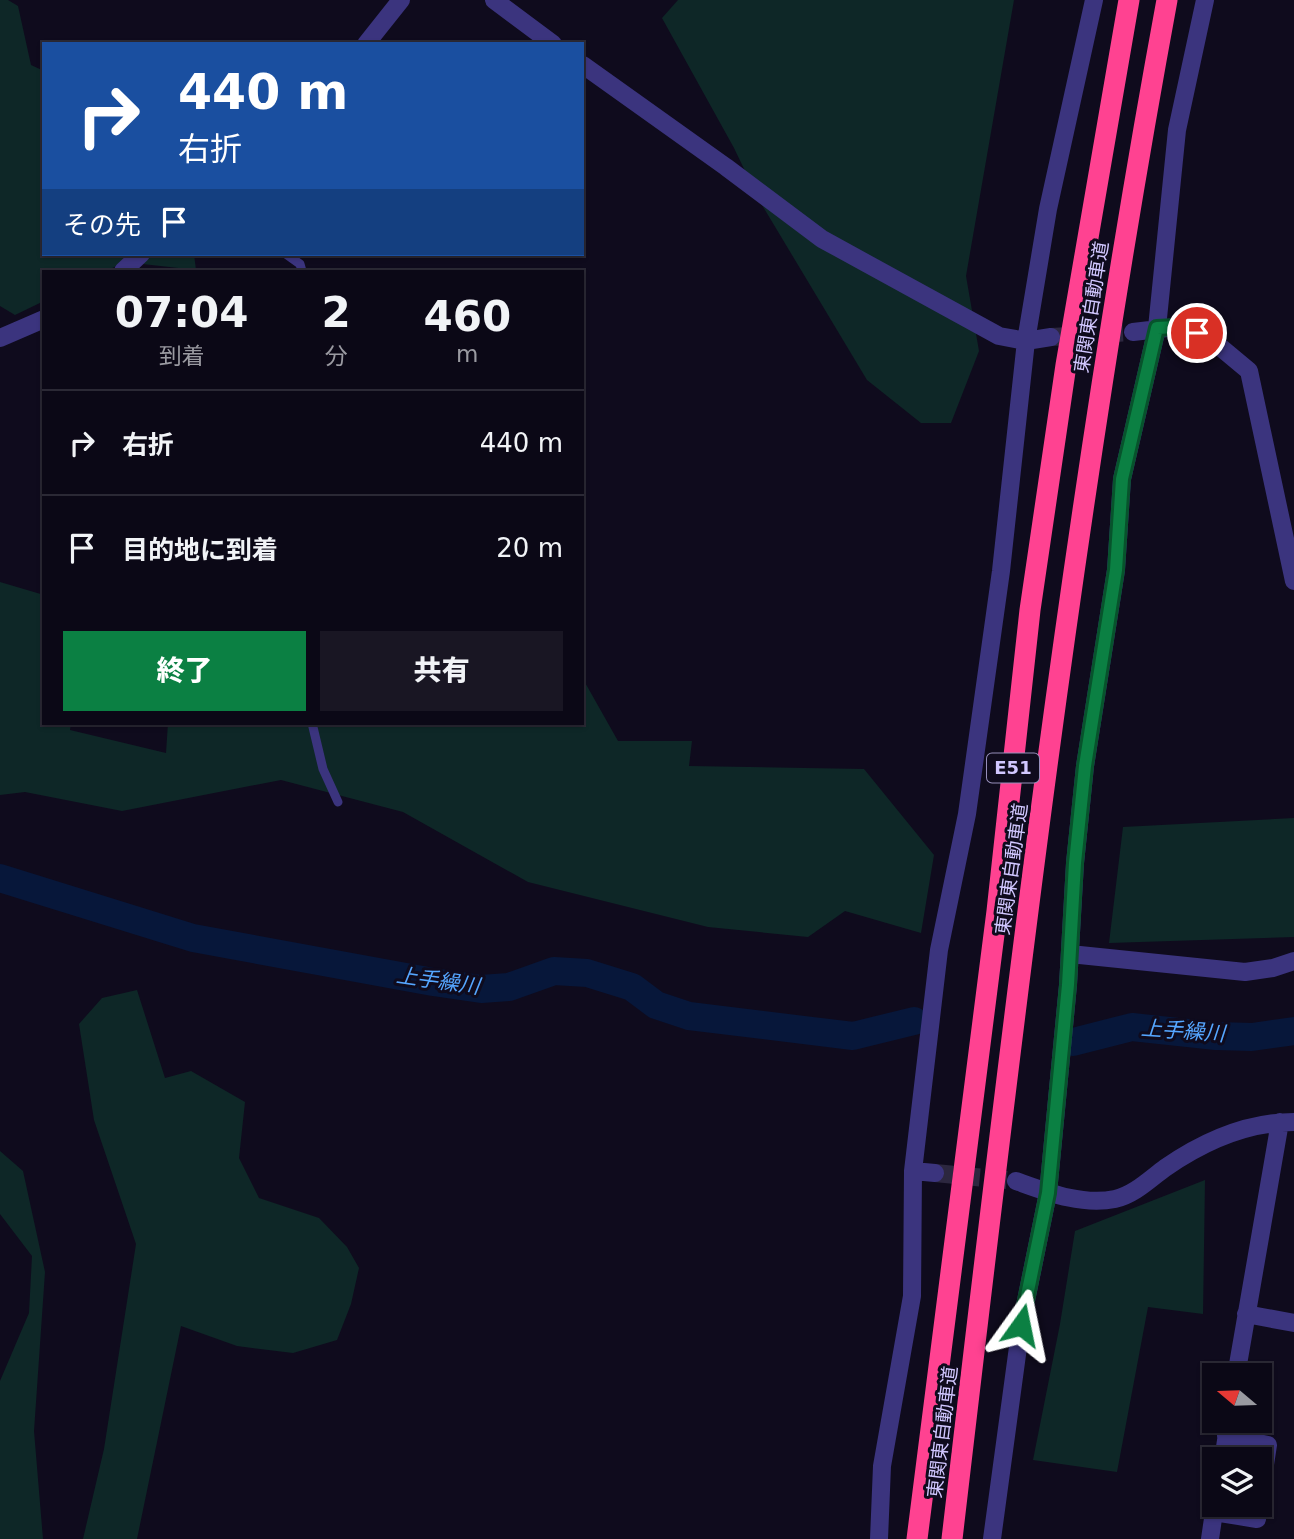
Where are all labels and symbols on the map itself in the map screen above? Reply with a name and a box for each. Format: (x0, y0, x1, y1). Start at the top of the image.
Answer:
street label: 東関東自動車道 (1070, 240, 1112, 374)
pin (1167, 303, 1227, 363)
road number: E51 (987, 754, 1039, 782)
street label: 東関東自動車道 (991, 802, 1031, 936)
water label: 上手繰川 (395, 963, 483, 999)
water label: 上手繰川 (1140, 1016, 1228, 1046)
position arrow (984, 1288, 1058, 1362)
north arrow (1202, 1363, 1272, 1433)
street label: 東関東自動車道 (923, 1365, 961, 1499)

